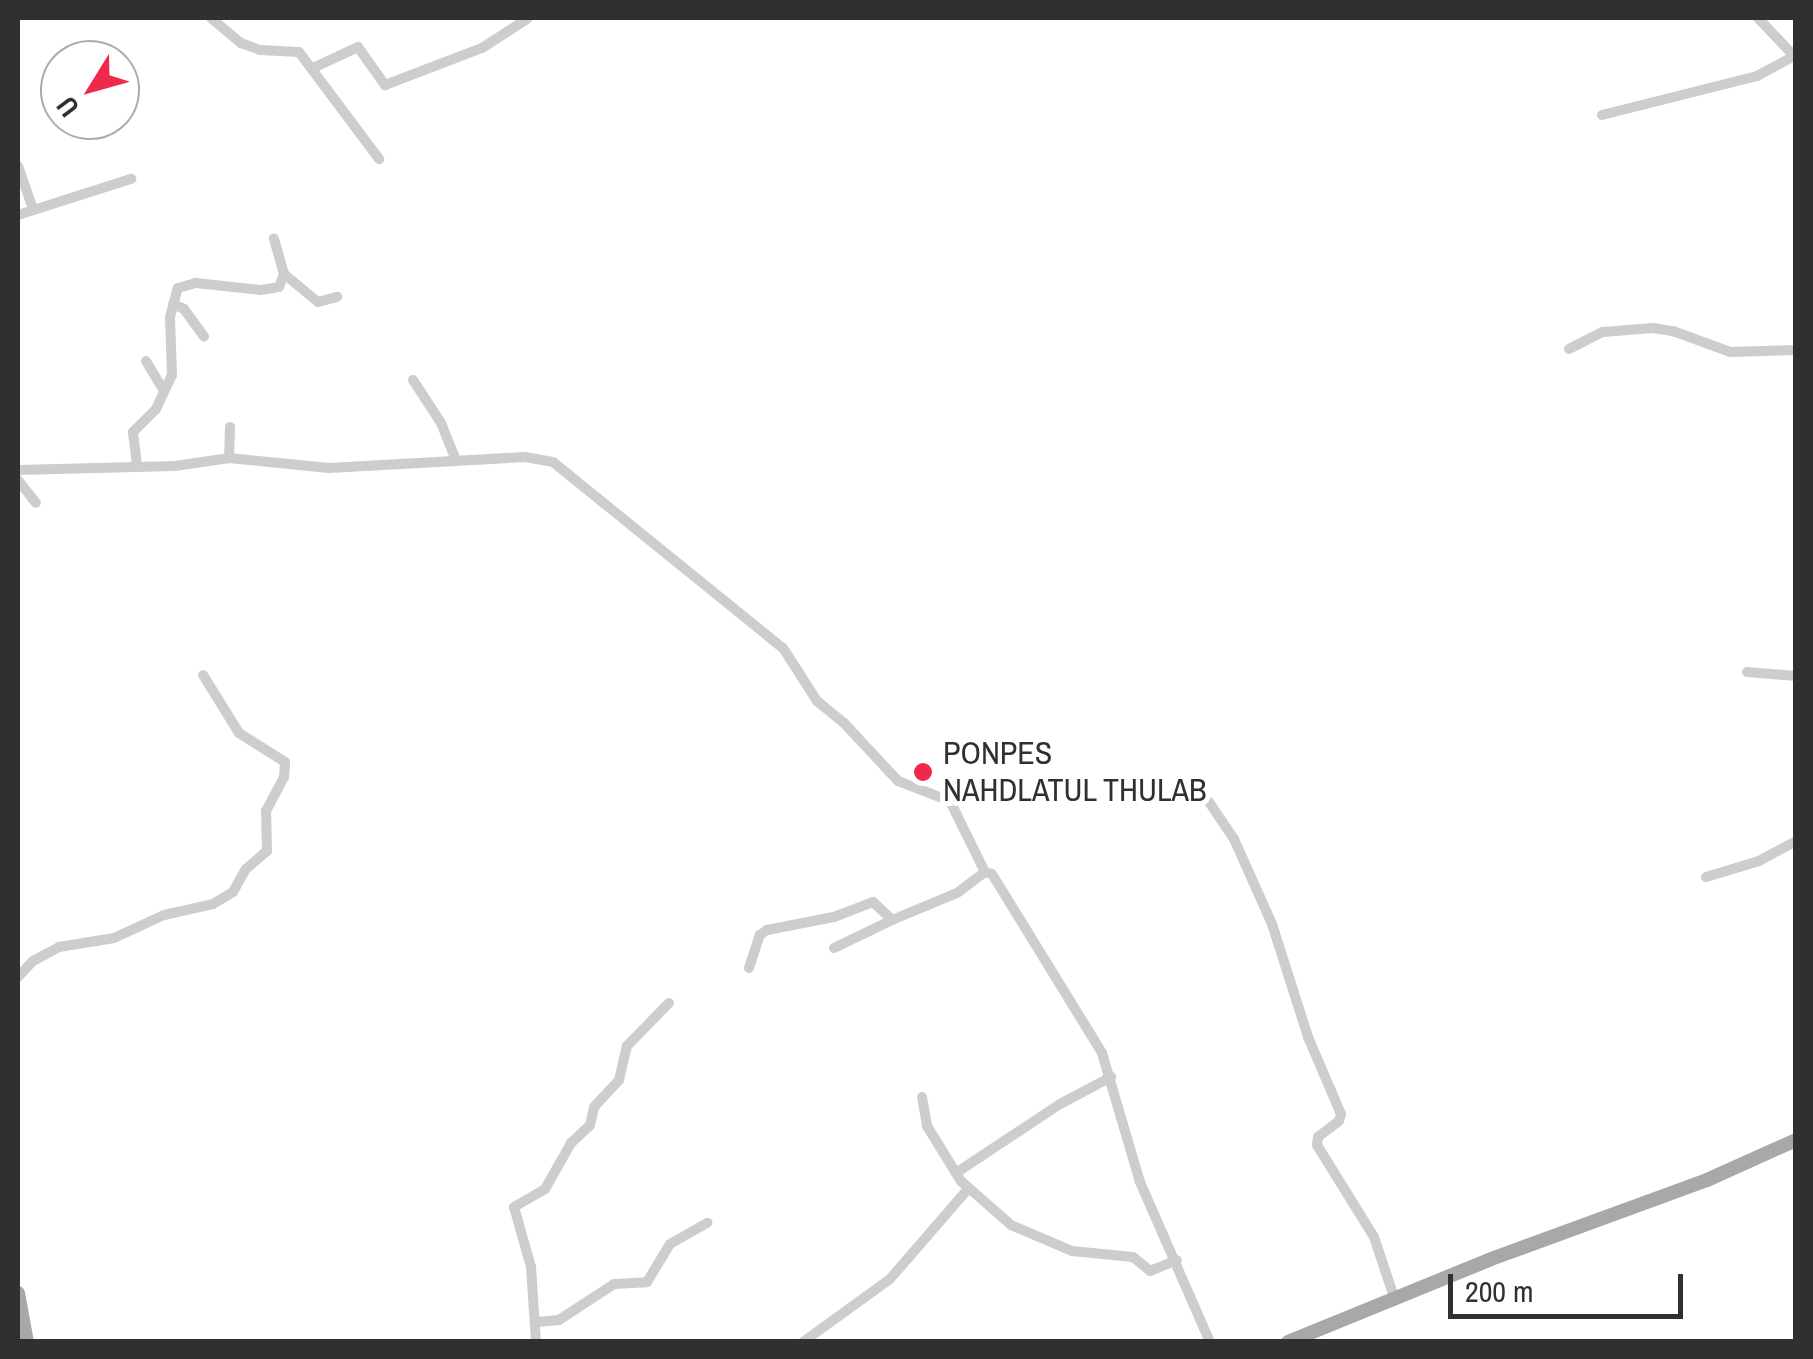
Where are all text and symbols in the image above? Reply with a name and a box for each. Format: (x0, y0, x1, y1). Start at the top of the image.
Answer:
north arrow (40, 40, 140, 140)
text: U (47, 89, 88, 125)
place label: PONPES NAHDLATUL THULAB (943, 735, 1208, 810)
marker: PONPES NAHDLATUL THULAB (912, 761, 934, 783)
scale bar (1453, 1254, 1688, 1316)
text: 200 m (1465, 1271, 1533, 1311)

